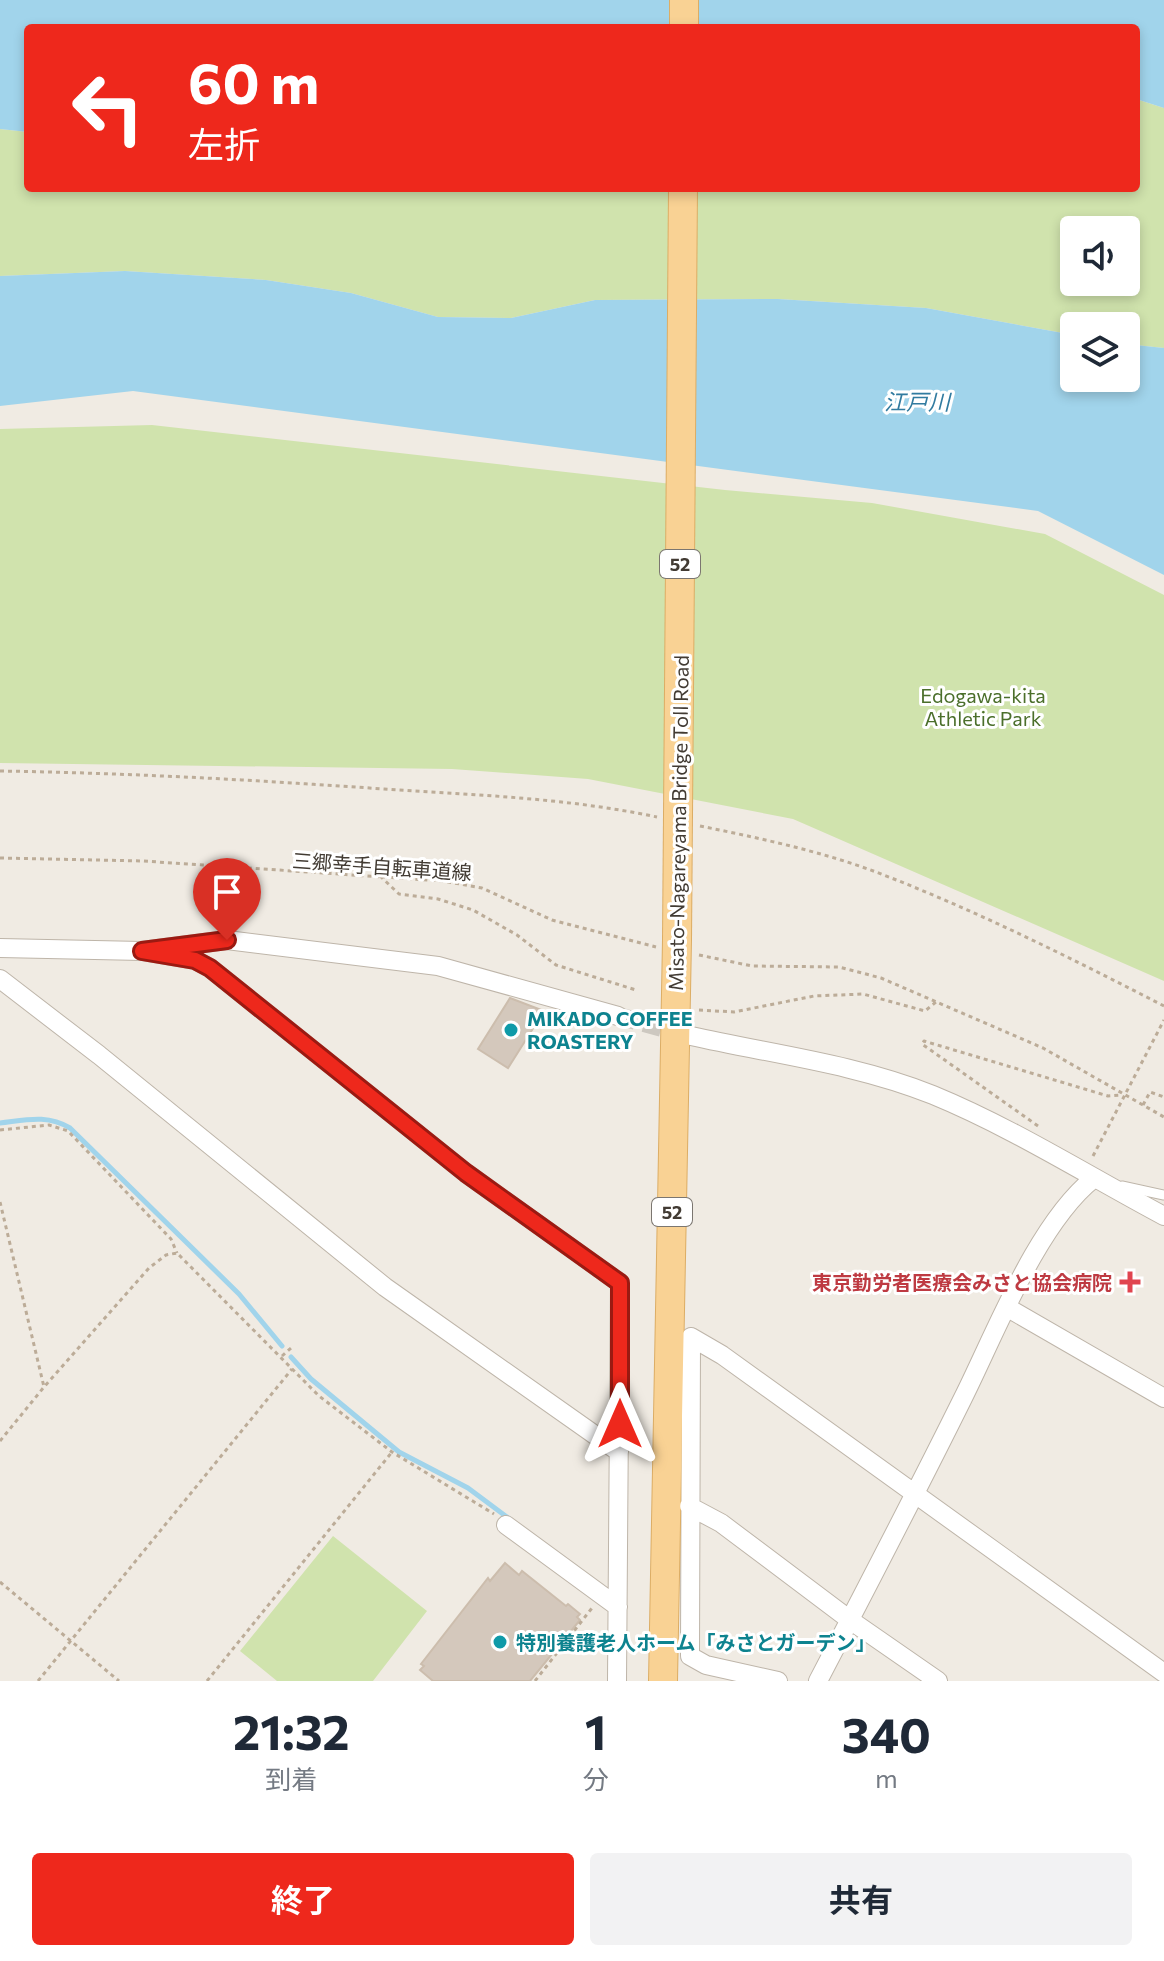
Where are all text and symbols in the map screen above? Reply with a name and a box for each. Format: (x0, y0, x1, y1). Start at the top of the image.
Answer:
text: 60 m (188, 47, 319, 116)
icon: left (56, 56, 160, 160)
text: 左折 (188, 121, 260, 165)
map controls (1060, 216, 1140, 392)
button: sound (1060, 216, 1140, 296)
button: layers (1060, 312, 1140, 392)
water label: 江戸川 (884, 388, 952, 415)
road number: 52 (660, 550, 700, 578)
street label: Misato-Nagareyama Bridge Toll Road (663, 655, 693, 991)
park label: Edogawa-kita Athletic Park (920, 683, 1046, 730)
street label: 三郷幸手自転車道線 (291, 848, 473, 884)
pin (193, 858, 261, 940)
icon: arrive (205, 870, 249, 914)
place label: MIKADO COFFEE ROASTERY (527, 1006, 693, 1053)
marker: MIKADO COFFEE ROASTERY (502, 1021, 520, 1039)
road number: 52 (652, 1198, 692, 1226)
place label: 東京勤労者医療会みさと協会病院 (812, 1270, 1112, 1294)
marker: 東京勤労者医療会みさと協会病院 (1119, 1271, 1141, 1293)
position arrow (578, 1382, 662, 1466)
place label: 特別養護老人ホーム「みさとガーデン」 (516, 1630, 875, 1654)
marker: 特別養護老人ホーム「みさとガーデン」 (491, 1633, 509, 1651)
text: 21:32 (233, 1701, 350, 1760)
text: 1 (585, 1701, 607, 1760)
text: 340 (842, 1704, 931, 1763)
text: m (875, 1762, 898, 1793)
text: 到着 (265, 1763, 317, 1794)
text: 分 (583, 1763, 609, 1794)
button: 終了 (32, 1853, 574, 1945)
button: 共有 (590, 1853, 1132, 1945)

